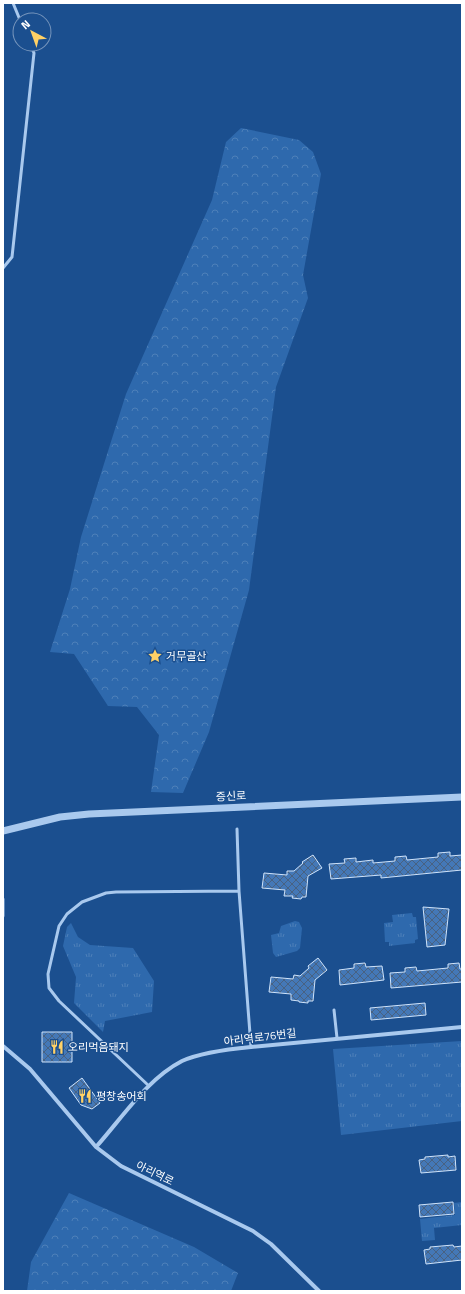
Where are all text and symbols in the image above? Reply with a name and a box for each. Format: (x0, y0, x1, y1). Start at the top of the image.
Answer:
north arrow (12, 12, 52, 52)
text: N (17, 16, 34, 33)
place icon: 거무골산 (147, 648, 163, 664)
place label: 거무골산 (166, 648, 206, 664)
street label: 증신로 (215, 787, 247, 805)
street label: 아리역로76번길 (223, 1025, 297, 1049)
restaurant icon: 오리먹음돼지 (49, 1039, 65, 1055)
place label: 오리먹음돼지 (68, 1039, 129, 1055)
restaurant icon: 평창송어회 (77, 1088, 93, 1104)
place label: 평창송어회 (96, 1088, 147, 1104)
street label: 아리역로 (133, 1157, 177, 1189)

